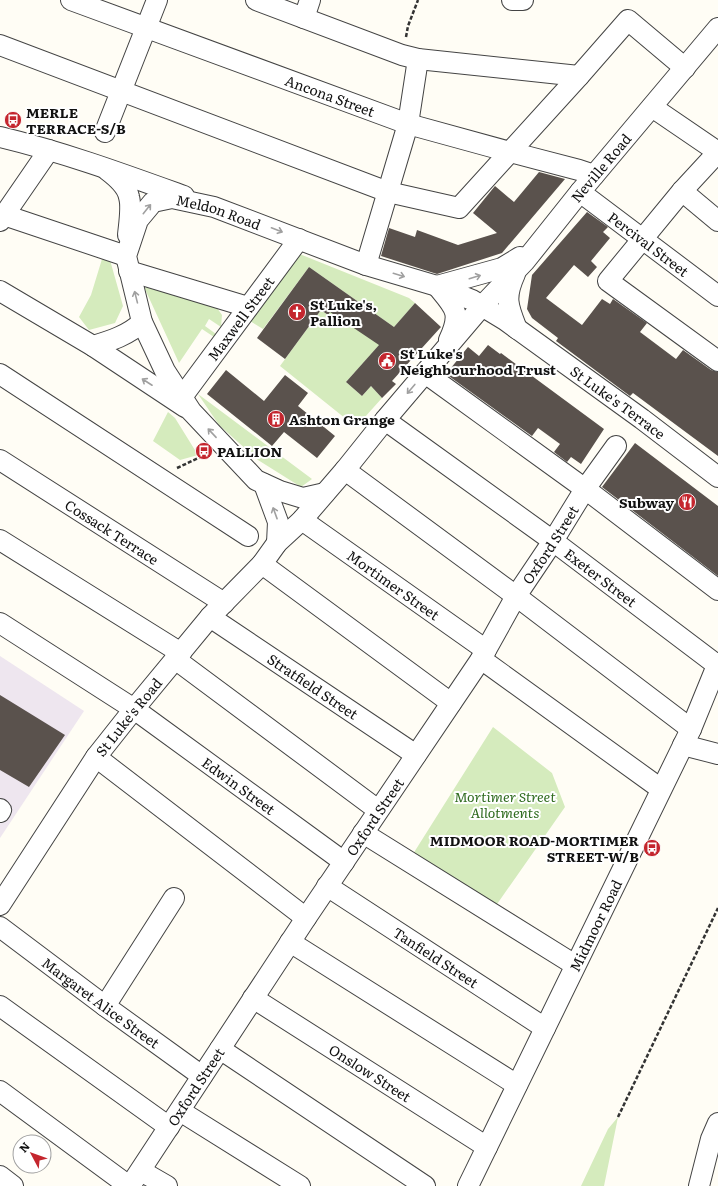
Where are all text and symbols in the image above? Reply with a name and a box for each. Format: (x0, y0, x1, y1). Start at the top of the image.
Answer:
street label: Ancona Street (282, 70, 378, 121)
place label: MERLE TERRACE-S/B (26, 102, 126, 138)
bus stop icon: MERLE TERRACE-S/B (3, 110, 23, 130)
street label: Neville Road (566, 129, 636, 206)
street label: Meldon Road (174, 189, 264, 234)
one-way arrow (143, 203, 152, 214)
street label: Percival Street (604, 207, 694, 281)
one-way arrow (270, 227, 282, 235)
street label: Maxwell Street (202, 272, 278, 365)
one-way arrow (392, 272, 405, 279)
one-way arrow (468, 273, 481, 280)
one-way arrow (131, 291, 139, 304)
place label: St Luke's, Pallion (310, 294, 377, 330)
church icon: St Luke's, Pallion (287, 302, 307, 322)
place label: St Luke's Neighbourhood Trust (400, 343, 557, 379)
public building icon: St Luke's Neighbourhood Trust (377, 351, 397, 371)
street label: St Luke's Terrace (567, 361, 670, 443)
one-way arrow (142, 378, 153, 386)
one-way arrow (407, 384, 416, 394)
building icon: Ashton Grange (266, 409, 286, 429)
place label: Ashton Grange (289, 409, 395, 429)
one-way arrow (207, 428, 216, 438)
bus stop icon: PALLION (194, 441, 214, 461)
place label: PALLION (217, 441, 283, 461)
place label: Subway (619, 492, 674, 512)
restaurant icon: Subway (677, 492, 697, 512)
street label: Cossack Terrace (61, 494, 163, 569)
street label: Oxford Street (517, 501, 583, 588)
one-way arrow (271, 507, 279, 519)
street label: Exeter Street (561, 543, 641, 611)
street label: Mortimer Street (343, 545, 444, 624)
street label: Stratfield Street (264, 648, 363, 724)
street label: St Luke's Road (91, 673, 166, 760)
street label: Edwin Street (198, 752, 280, 819)
street label: Oxford Street (341, 773, 408, 859)
park label: Mortimer Street Allotments (454, 786, 556, 822)
place label: MIDMOOR ROAD-MORTIMER STREET-W/B (430, 830, 640, 866)
bus stop icon: MIDMOOR ROAD-MORTIMER STREET-W/B (642, 838, 662, 858)
street label: Midmoor Road (564, 876, 626, 975)
street label: Tanfield Street (389, 922, 483, 992)
street label: Margaret Alice Street (38, 952, 164, 1053)
street label: Onslow Street (325, 1039, 415, 1106)
street label: Oxford Street (162, 1043, 229, 1130)
north arrow (12, 1134, 52, 1174)
text: N (15, 1138, 33, 1156)

